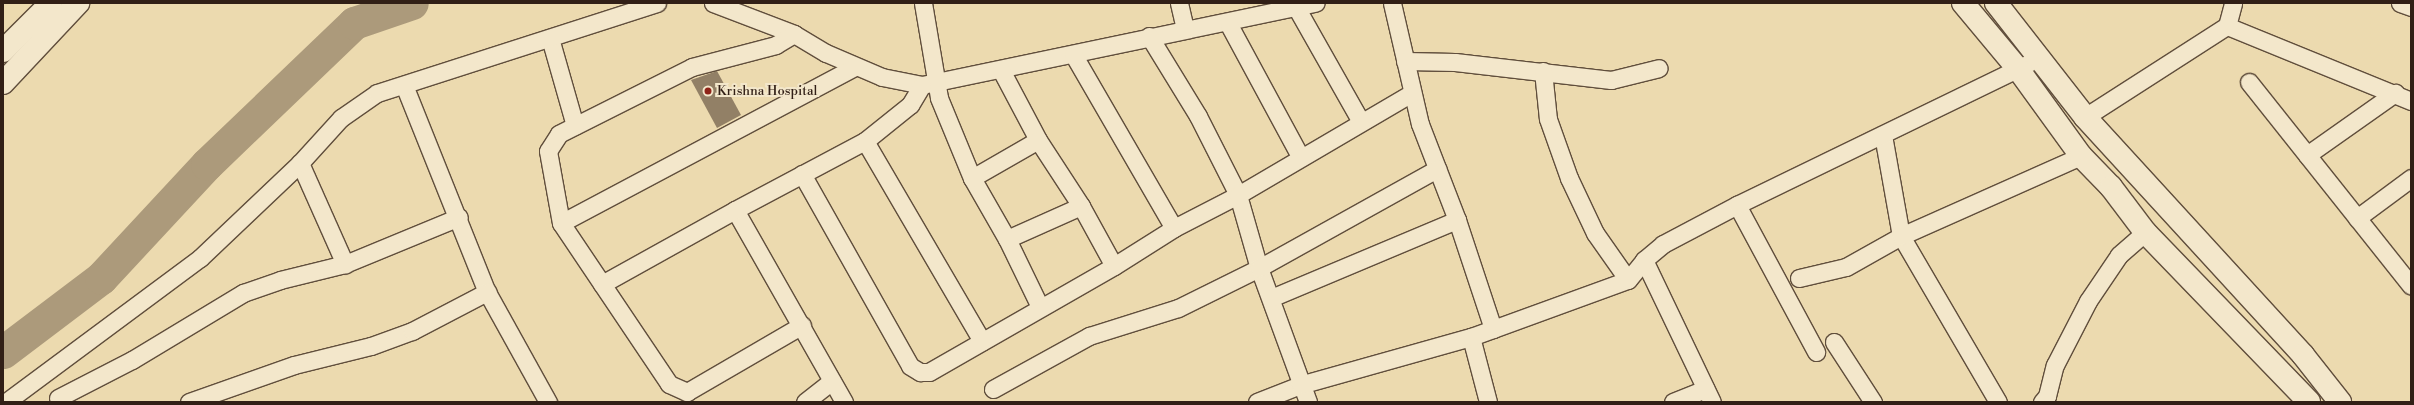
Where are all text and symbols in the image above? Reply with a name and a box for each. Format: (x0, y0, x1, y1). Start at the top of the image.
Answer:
place label: Krishna Hospital (717, 83, 817, 99)
marker: Krishna Hospital (702, 85, 714, 97)

